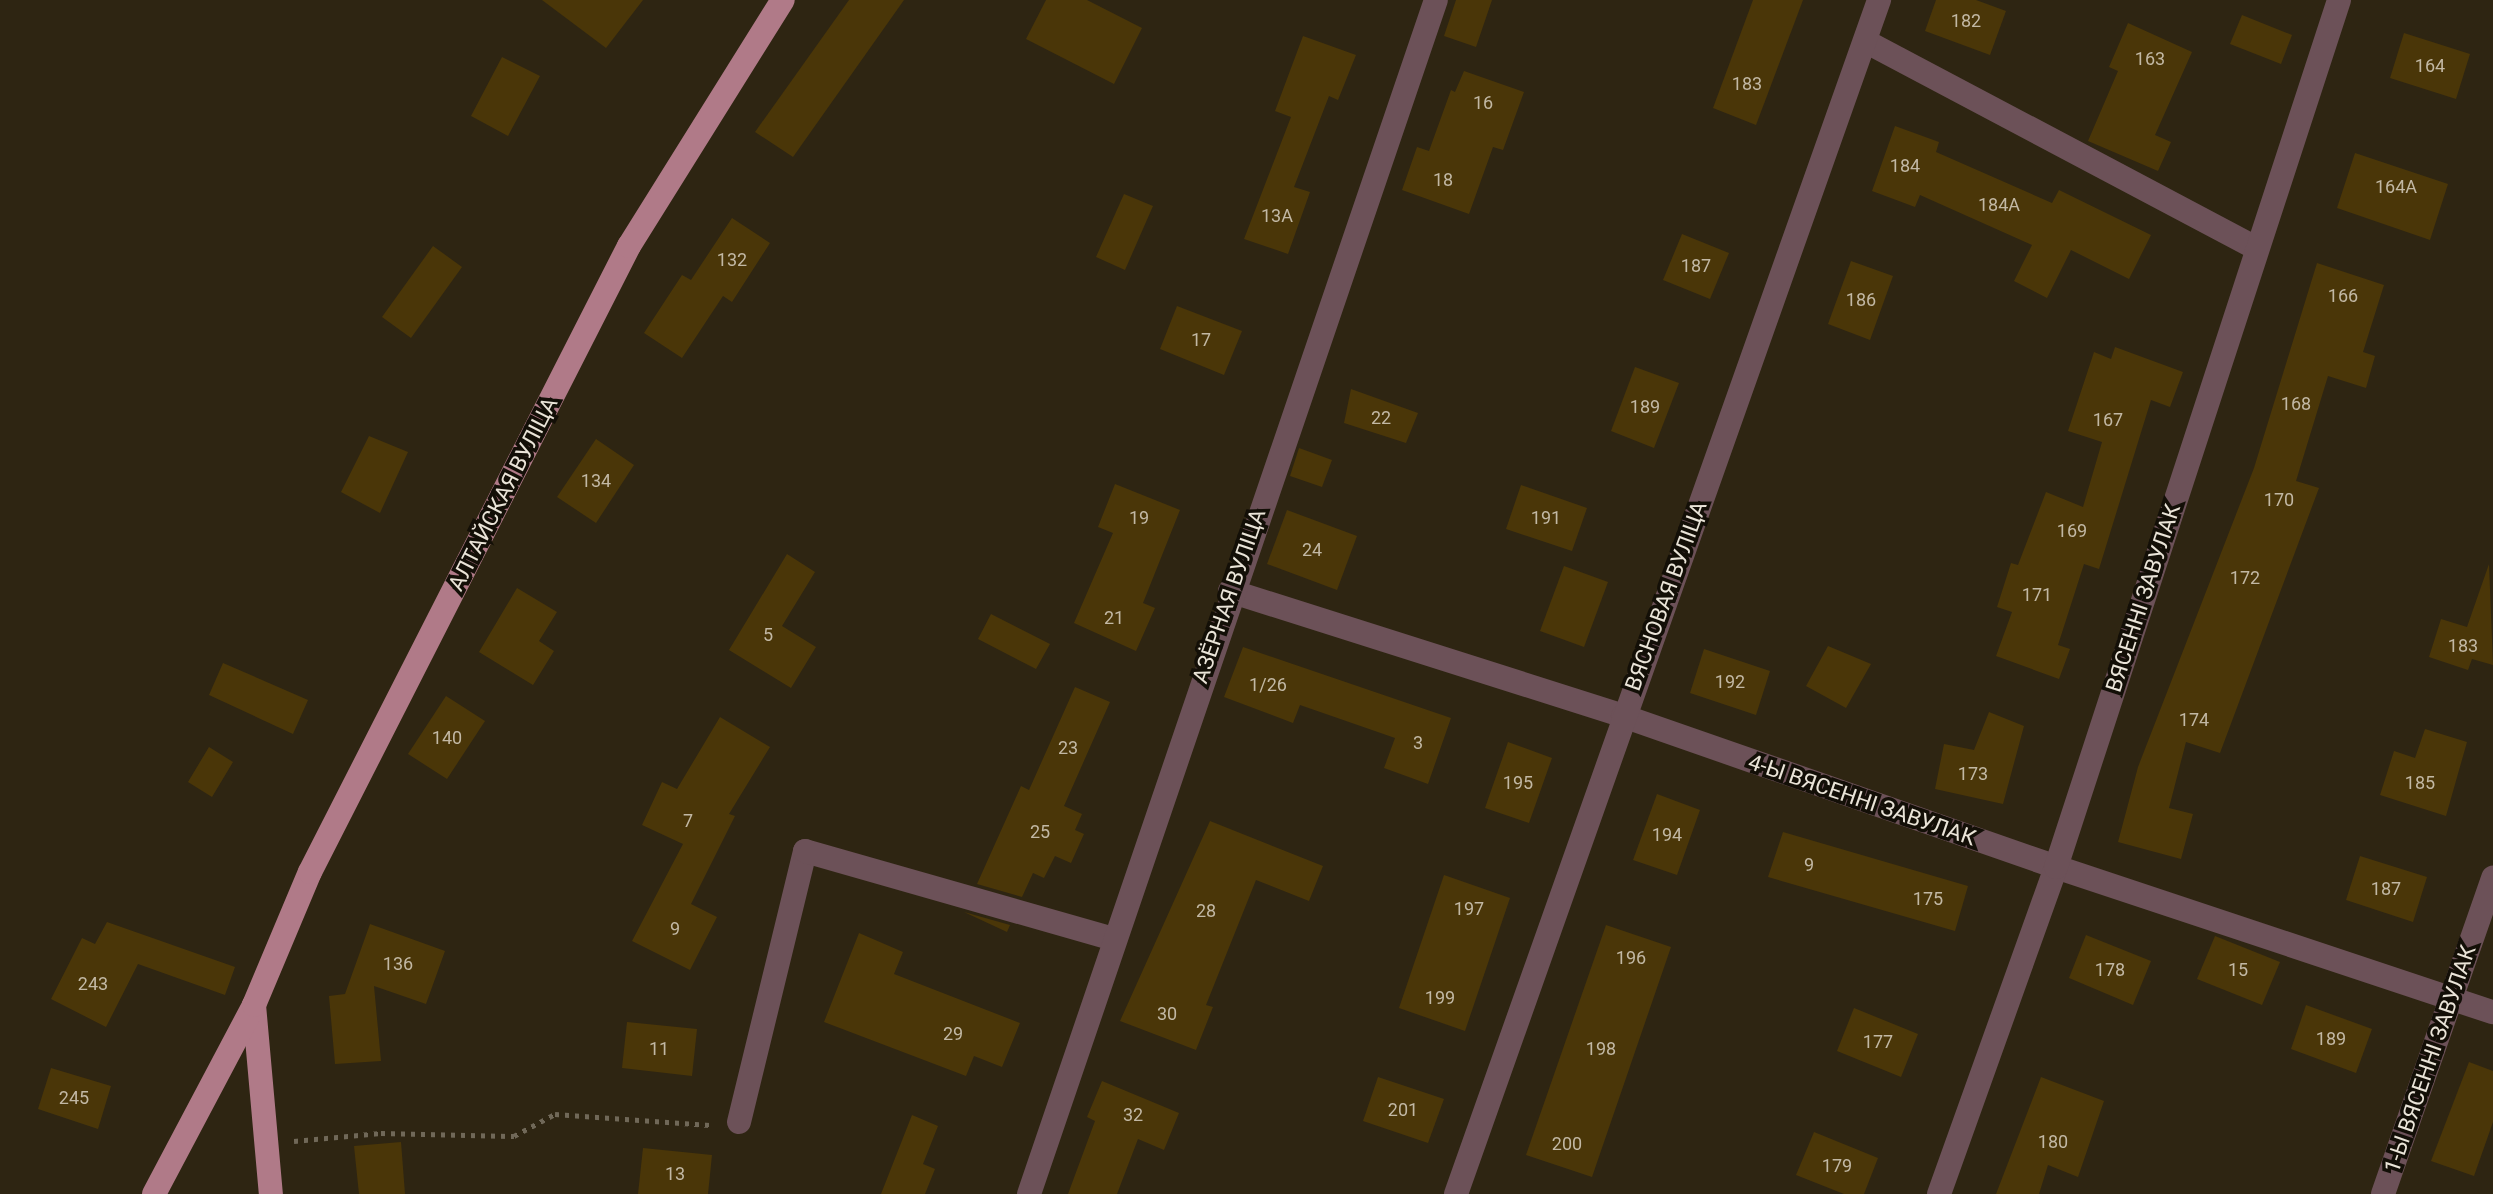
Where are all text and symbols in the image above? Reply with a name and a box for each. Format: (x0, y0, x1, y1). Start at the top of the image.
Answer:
house number: 182 (1951, 10, 1981, 32)
house number: 163 (2135, 48, 2165, 70)
house number: 164 (2415, 55, 2445, 77)
house number: 183 (1732, 73, 1762, 95)
house number: 16 (1473, 92, 1493, 114)
house number: 184 (1890, 155, 1920, 177)
house number: 18 (1433, 169, 1453, 191)
house number: 164А (2375, 176, 2417, 198)
house number: 184А (1978, 194, 2020, 216)
house number: 13А (1261, 205, 1293, 227)
house number: 132 (717, 249, 747, 271)
house number: 187 (1681, 255, 1711, 277)
house number: 166 (2328, 285, 2358, 307)
house number: 186 (1846, 289, 1876, 311)
house number: 17 (1191, 329, 1211, 351)
street label: АЛТАЙСКАЯ ВУЛІЦА (443, 393, 563, 595)
house number: 168 (2281, 393, 2311, 415)
house number: 189 (1630, 396, 1660, 418)
house number: 22 (1371, 407, 1391, 429)
house number: 167 (2093, 409, 2123, 431)
house number: 134 (581, 470, 611, 492)
house number: 170 (2264, 489, 2294, 511)
street label: ВЯСНОВАЯ ВУЛІЦА (1619, 498, 1713, 694)
street label: ВЯСЕННІ ЗАВУЛАК (2100, 501, 2186, 695)
street label: АЗЁРНАЯ ВУЛІЦА (1187, 505, 1271, 687)
house number: 19 (1129, 507, 1149, 529)
house number: 191 (1531, 507, 1561, 529)
house number: 169 (2057, 520, 2087, 542)
house number: 24 (1302, 539, 1322, 561)
house number: 172 (2230, 567, 2260, 589)
house number: 171 (2022, 584, 2052, 606)
house number: 21 (1104, 607, 1124, 629)
house number: 5 (763, 624, 773, 646)
house number: 183 (2448, 635, 2478, 657)
house number: 192 (1715, 671, 1745, 693)
house number: 1/26 (1249, 674, 1287, 696)
house number: 174 (2179, 709, 2209, 731)
house number: 140 (432, 727, 462, 749)
house number: 3 (1413, 732, 1423, 754)
house number: 23 (1058, 737, 1078, 759)
street label: 4-Ы ВЯСЕННІ ЗАВУЛАК (1745, 749, 1979, 851)
house number: 173 (1958, 763, 1988, 785)
house number: 195 (1503, 772, 1533, 794)
house number: 185 (2405, 772, 2435, 794)
house number: 7 (683, 810, 693, 832)
house number: 25 (1030, 821, 1050, 843)
house number: 194 (1652, 824, 1682, 846)
house number: 9 (1804, 854, 1814, 876)
house number: 187 (2371, 878, 2401, 900)
house number: 175 (1913, 888, 1943, 910)
house number: 197 (1454, 898, 1484, 920)
house number: 28 (1196, 900, 1216, 922)
house number: 9 (670, 918, 680, 940)
street label: 1-Ы ВЯСЕННІ ЗАВУЛАК (2379, 942, 2481, 1176)
house number: 196 (1616, 947, 1646, 969)
house number: 136 (383, 953, 413, 975)
house number: 178 (2095, 959, 2125, 981)
house number: 15 (2228, 959, 2248, 981)
house number: 243 (78, 973, 108, 995)
house number: 199 (1425, 987, 1455, 1009)
house number: 30 (1157, 1003, 1177, 1025)
house number: 29 (943, 1023, 963, 1045)
house number: 189 (2316, 1028, 2346, 1050)
house number: 177 (1863, 1031, 1893, 1053)
house number: 11 (649, 1038, 669, 1060)
house number: 198 (1586, 1038, 1616, 1060)
house number: 245 (59, 1087, 89, 1109)
house number: 201 (1388, 1099, 1418, 1121)
house number: 32 (1123, 1104, 1143, 1126)
house number: 180 (2038, 1131, 2068, 1153)
house number: 200 (1552, 1133, 1582, 1155)
house number: 179 (1822, 1155, 1852, 1177)
house number: 13 (665, 1163, 685, 1185)

